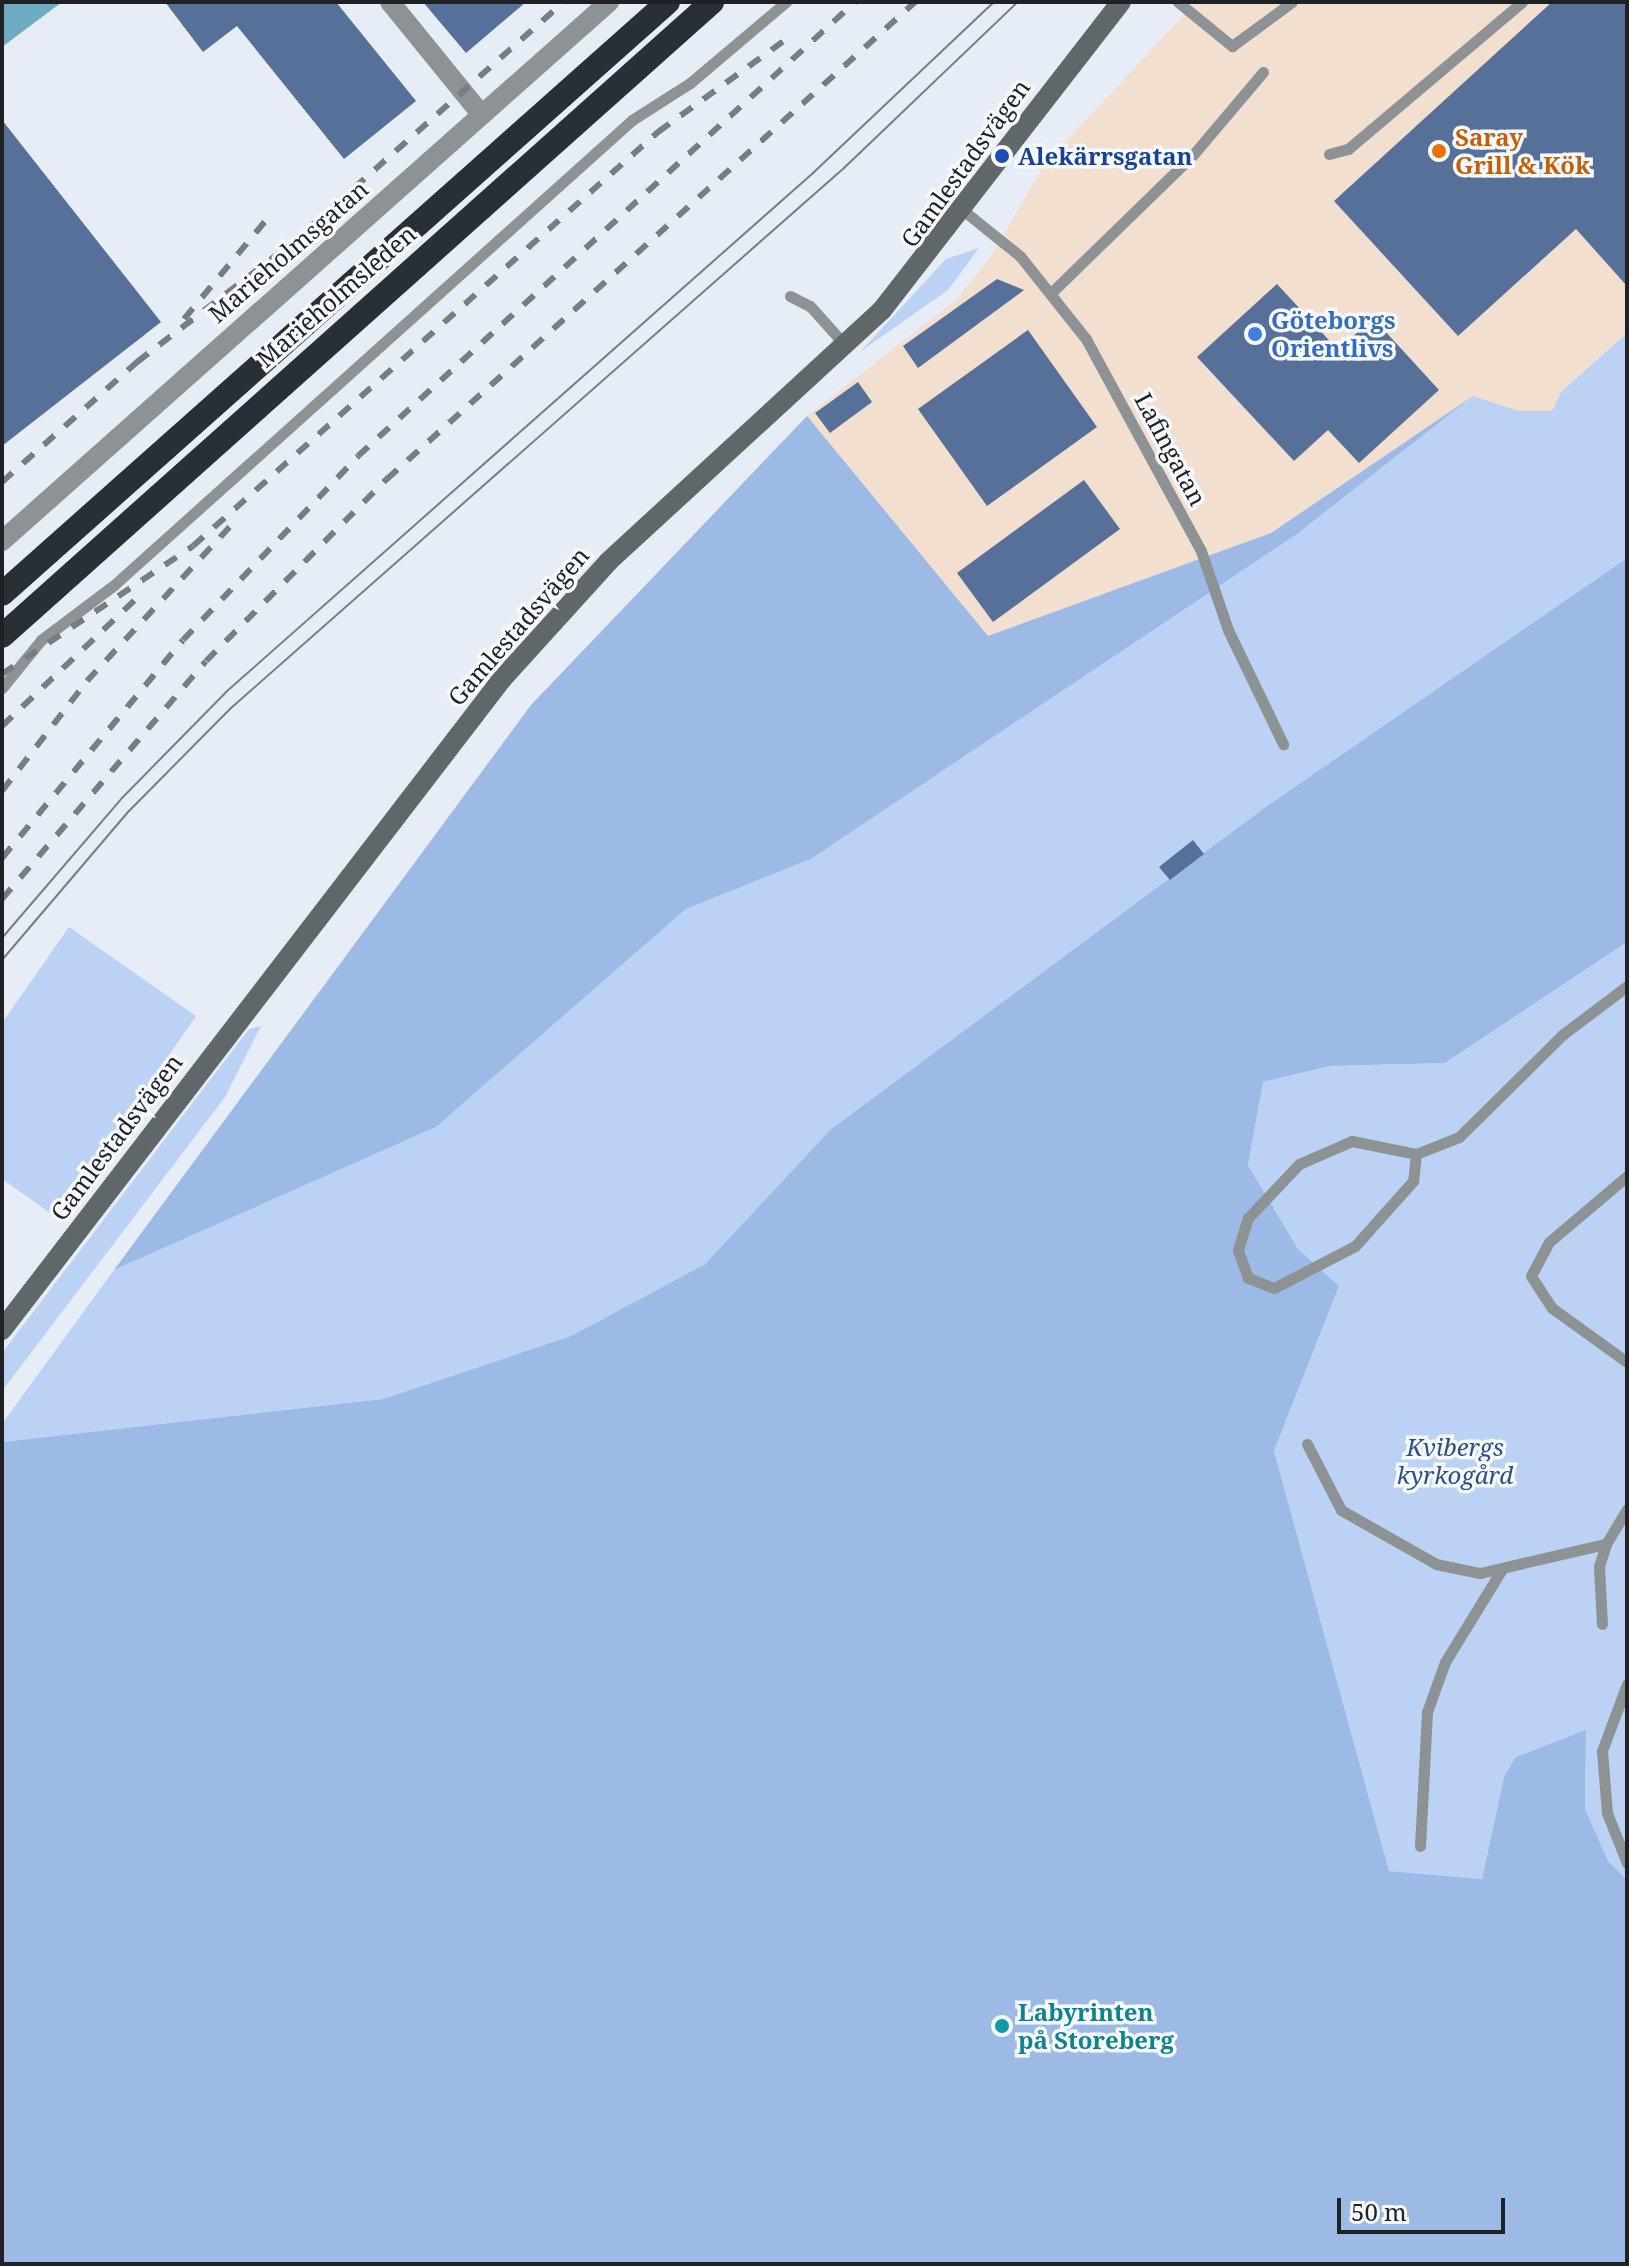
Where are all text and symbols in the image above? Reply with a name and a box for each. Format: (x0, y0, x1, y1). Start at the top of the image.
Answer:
street label: Gamlestadsvägen (894, 73, 1036, 253)
place label: Saray Grill & Kök (1455, 123, 1590, 179)
place label: Alekärrsgatan (1018, 142, 1193, 170)
marker: Saray Grill & Kök (1430, 142, 1448, 160)
marker: Alekärrsgatan (993, 147, 1011, 165)
street label: Marieholmsgatan (202, 174, 374, 328)
street label: Marieholmsleden (251, 219, 421, 373)
place label: Göteborgs Orientlivs (1271, 306, 1396, 362)
marker: Göteborgs Orientlivs (1246, 325, 1264, 343)
street label: Lafingatan (1129, 388, 1213, 510)
street label: Gamlestadsvägen (441, 541, 595, 711)
street label: Gamlestadsvägen (44, 1048, 188, 1226)
park label: Kvibergs kyrkogård (1397, 1433, 1513, 1489)
place label: Labyrinten på Storeberg (1018, 1998, 1174, 2054)
marker: Labyrinten på Storeberg (993, 2017, 1011, 2035)
scale bar (1341, 2182, 1509, 2232)
text: 50 m (1351, 2195, 1407, 2228)

